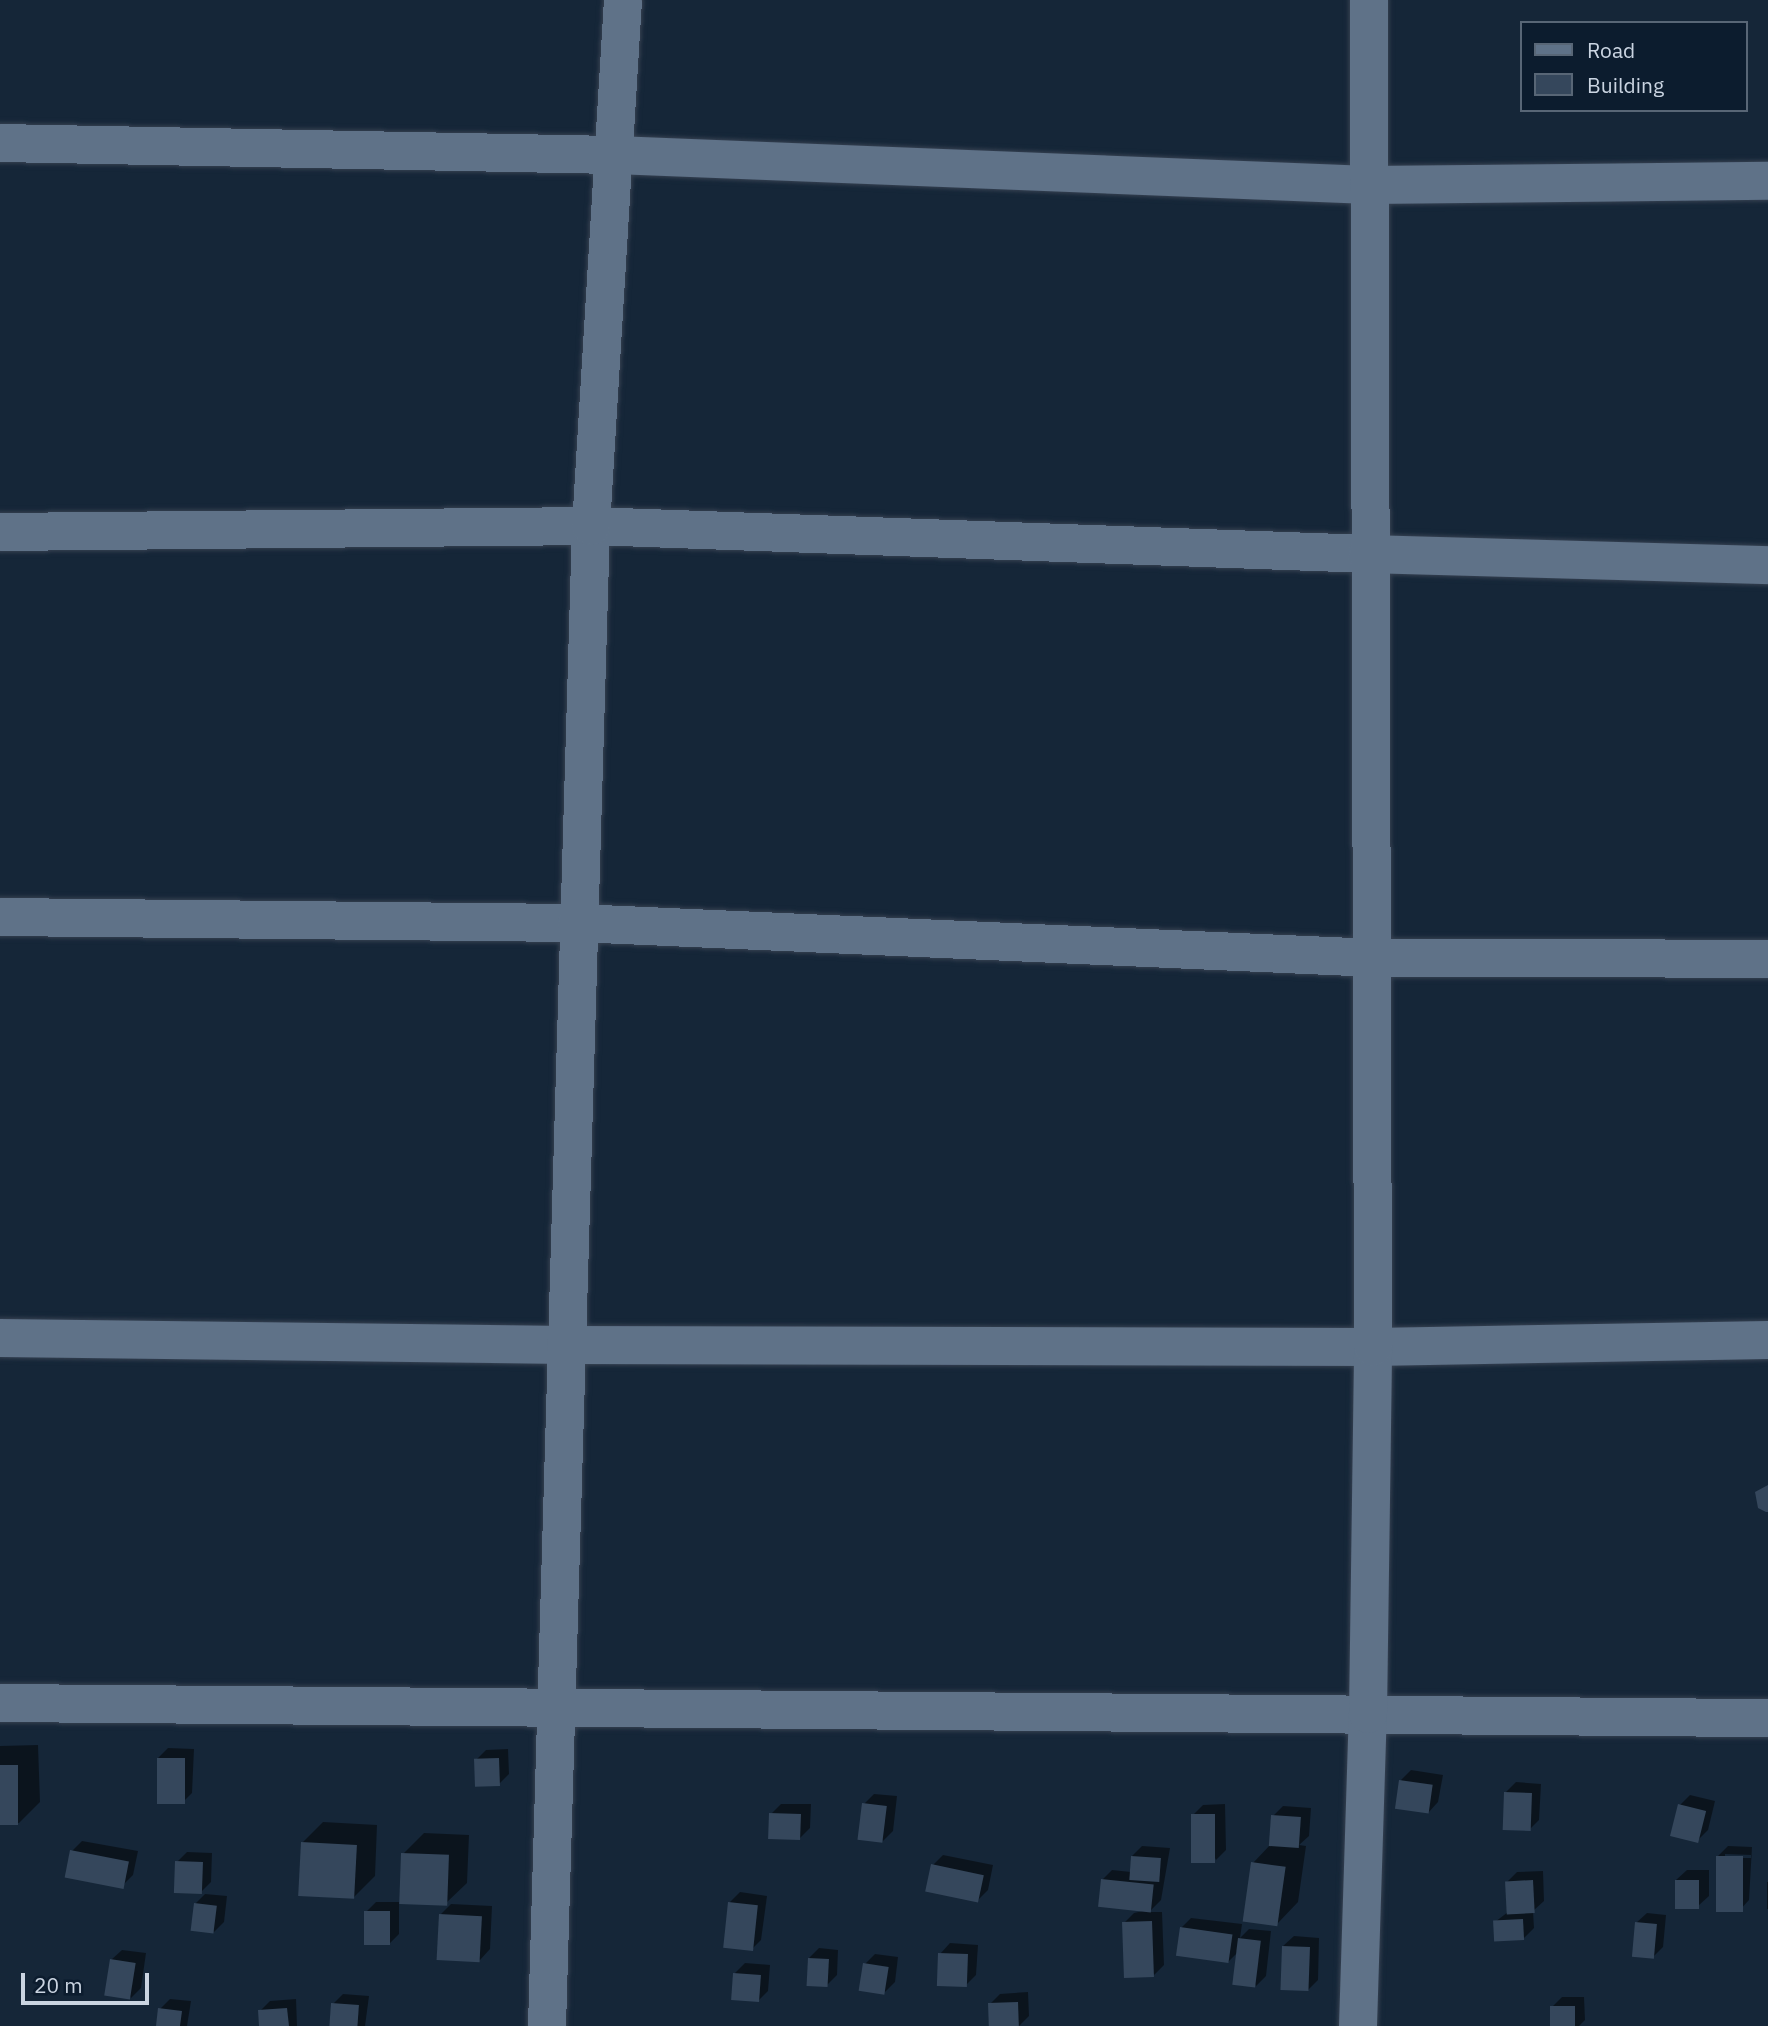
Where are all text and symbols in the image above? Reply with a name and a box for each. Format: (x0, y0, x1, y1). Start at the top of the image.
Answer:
legend (1520, 21, 1747, 112)
text: Road (1587, 36, 1635, 64)
text: Building (1587, 71, 1664, 99)
scale bar (24, 1960, 152, 2004)
text: 20 m (34, 1971, 83, 1999)

